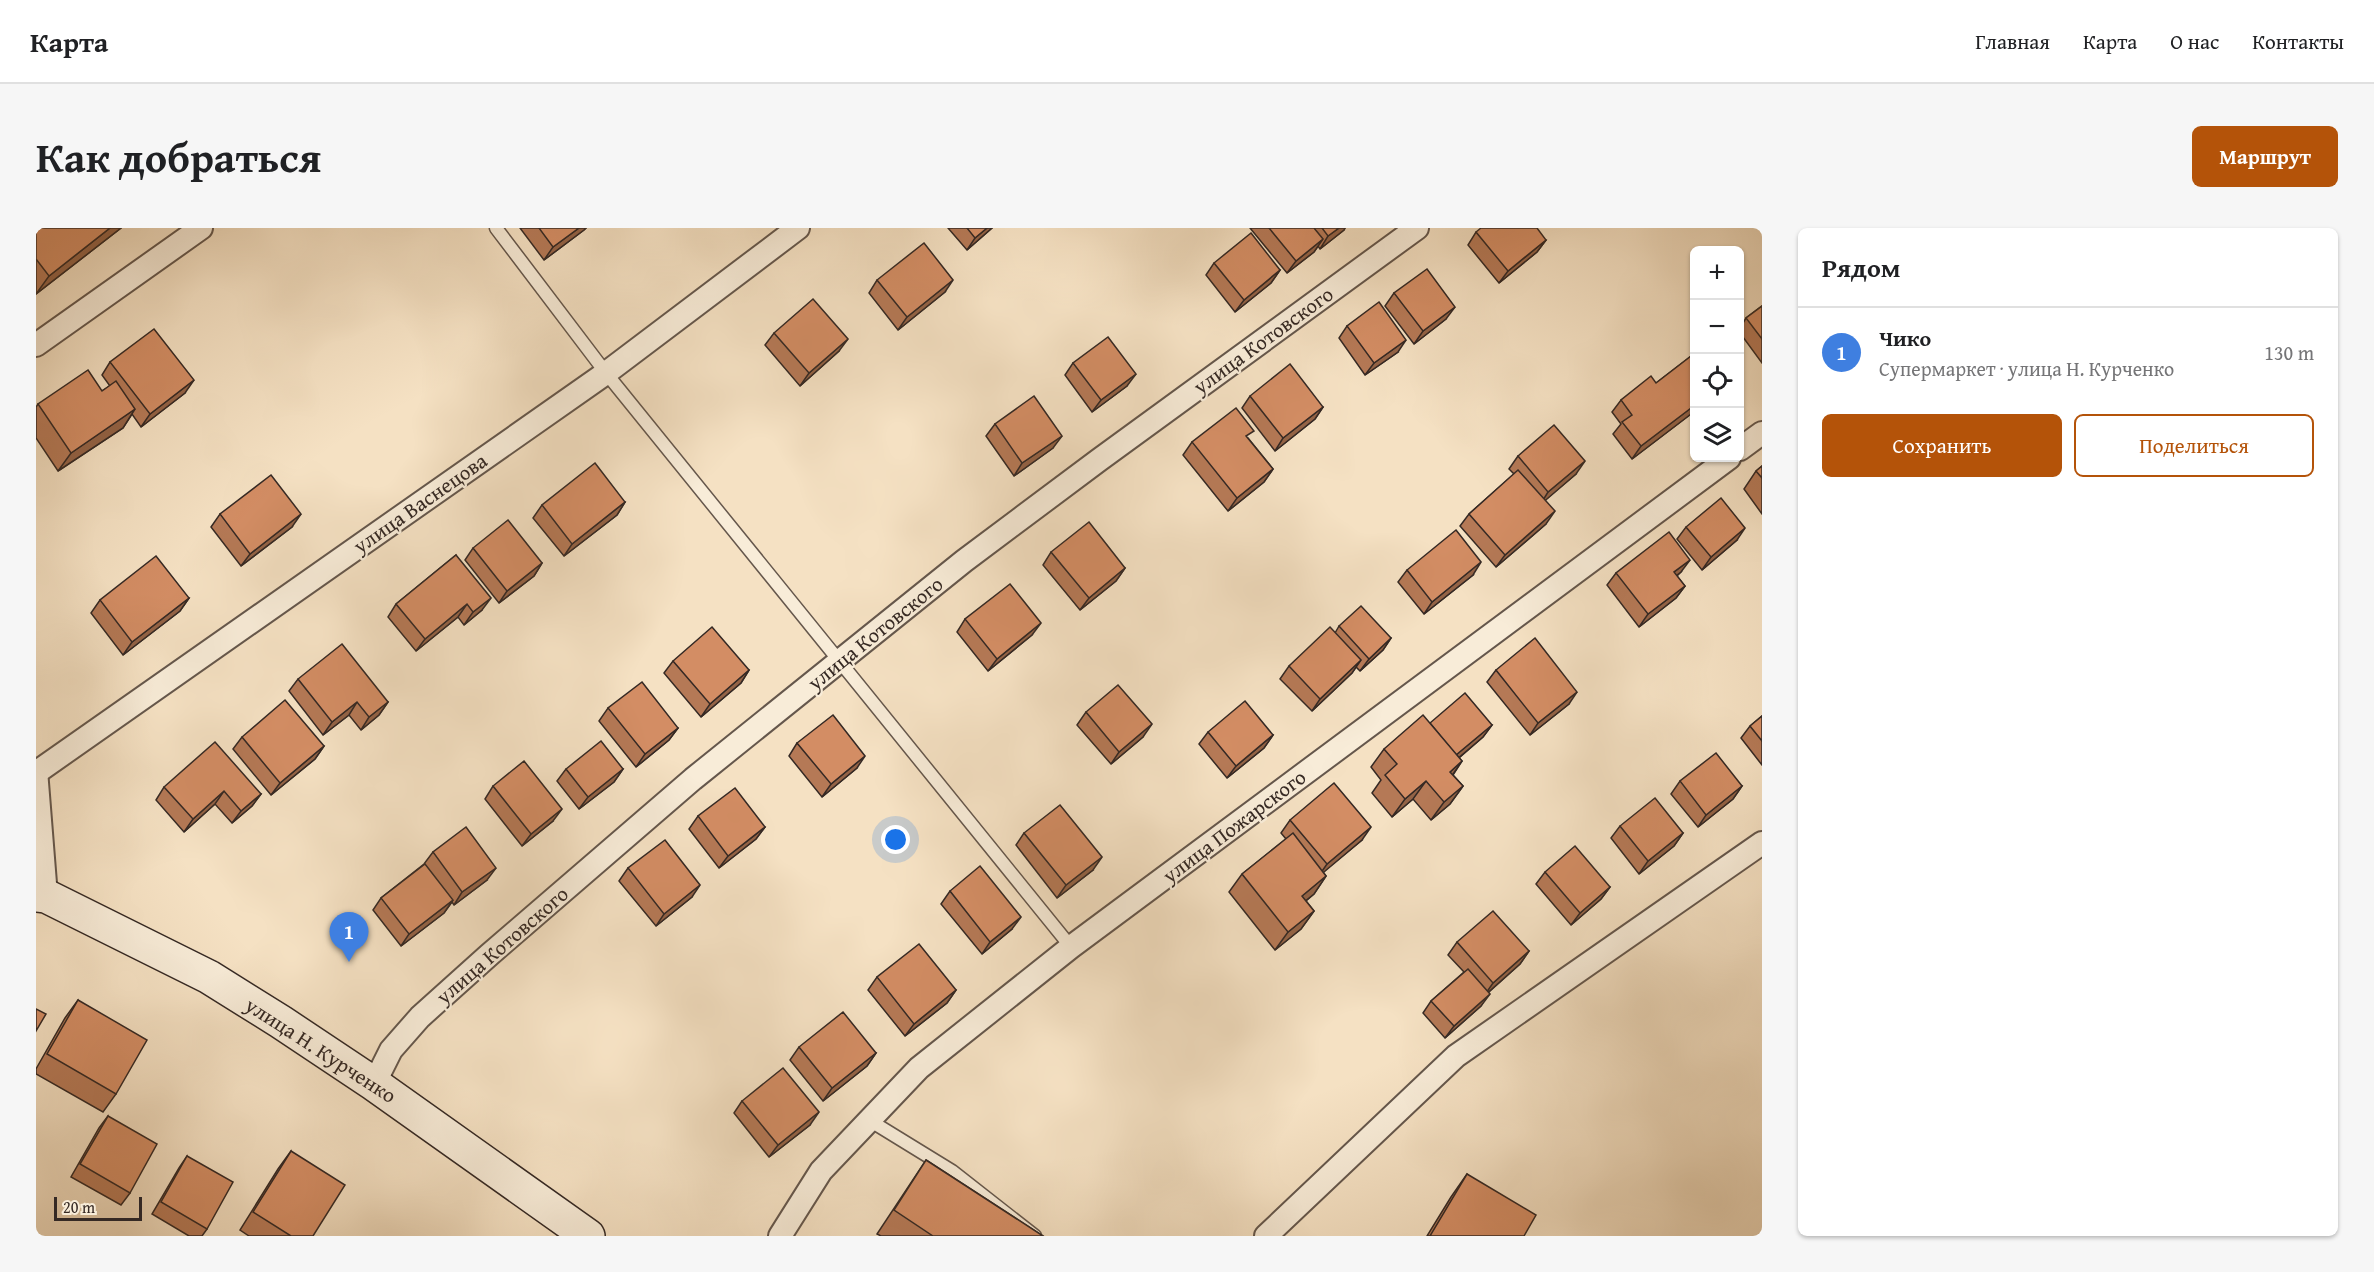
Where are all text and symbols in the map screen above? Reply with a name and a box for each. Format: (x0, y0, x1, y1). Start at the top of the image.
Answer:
text: Карта (30, 21, 108, 62)
text: Главная (1975, 26, 2050, 57)
text: Карта (2083, 26, 2137, 57)
text: О нас (2170, 26, 2219, 57)
text: Контакты (2252, 26, 2344, 57)
text: Как добраться (36, 126, 321, 187)
button: Маршрут (2192, 126, 2338, 187)
map controls (1690, 246, 1744, 462)
button: + (1690, 246, 1744, 300)
text: Рядом (1822, 248, 1900, 287)
street label: улица Котовского (1186, 278, 1340, 402)
button: − (1690, 300, 1744, 354)
text: Чико (1879, 322, 1931, 354)
text: 1 (1836, 338, 1847, 367)
text: 130 m (2264, 338, 2314, 367)
button: locate (1690, 354, 1744, 408)
text: Супермаркет · улица Н. Курченко (1879, 354, 2174, 383)
button: layers (1690, 408, 1744, 462)
button: Сохранить (1822, 414, 2062, 477)
button: Поделиться (2074, 414, 2314, 477)
street label: улица Васнецова (346, 445, 493, 561)
street label: улица Котовского (800, 569, 950, 698)
street label: улица Пожарского (1155, 762, 1312, 891)
your location (881, 825, 910, 854)
street label: улица Котовского (428, 879, 575, 1012)
pin: 1 (330, 912, 368, 962)
street label: улица Н. Курченко (238, 989, 403, 1111)
scale bar (54, 1194, 142, 1222)
text: 20 m (63, 1195, 95, 1219)

